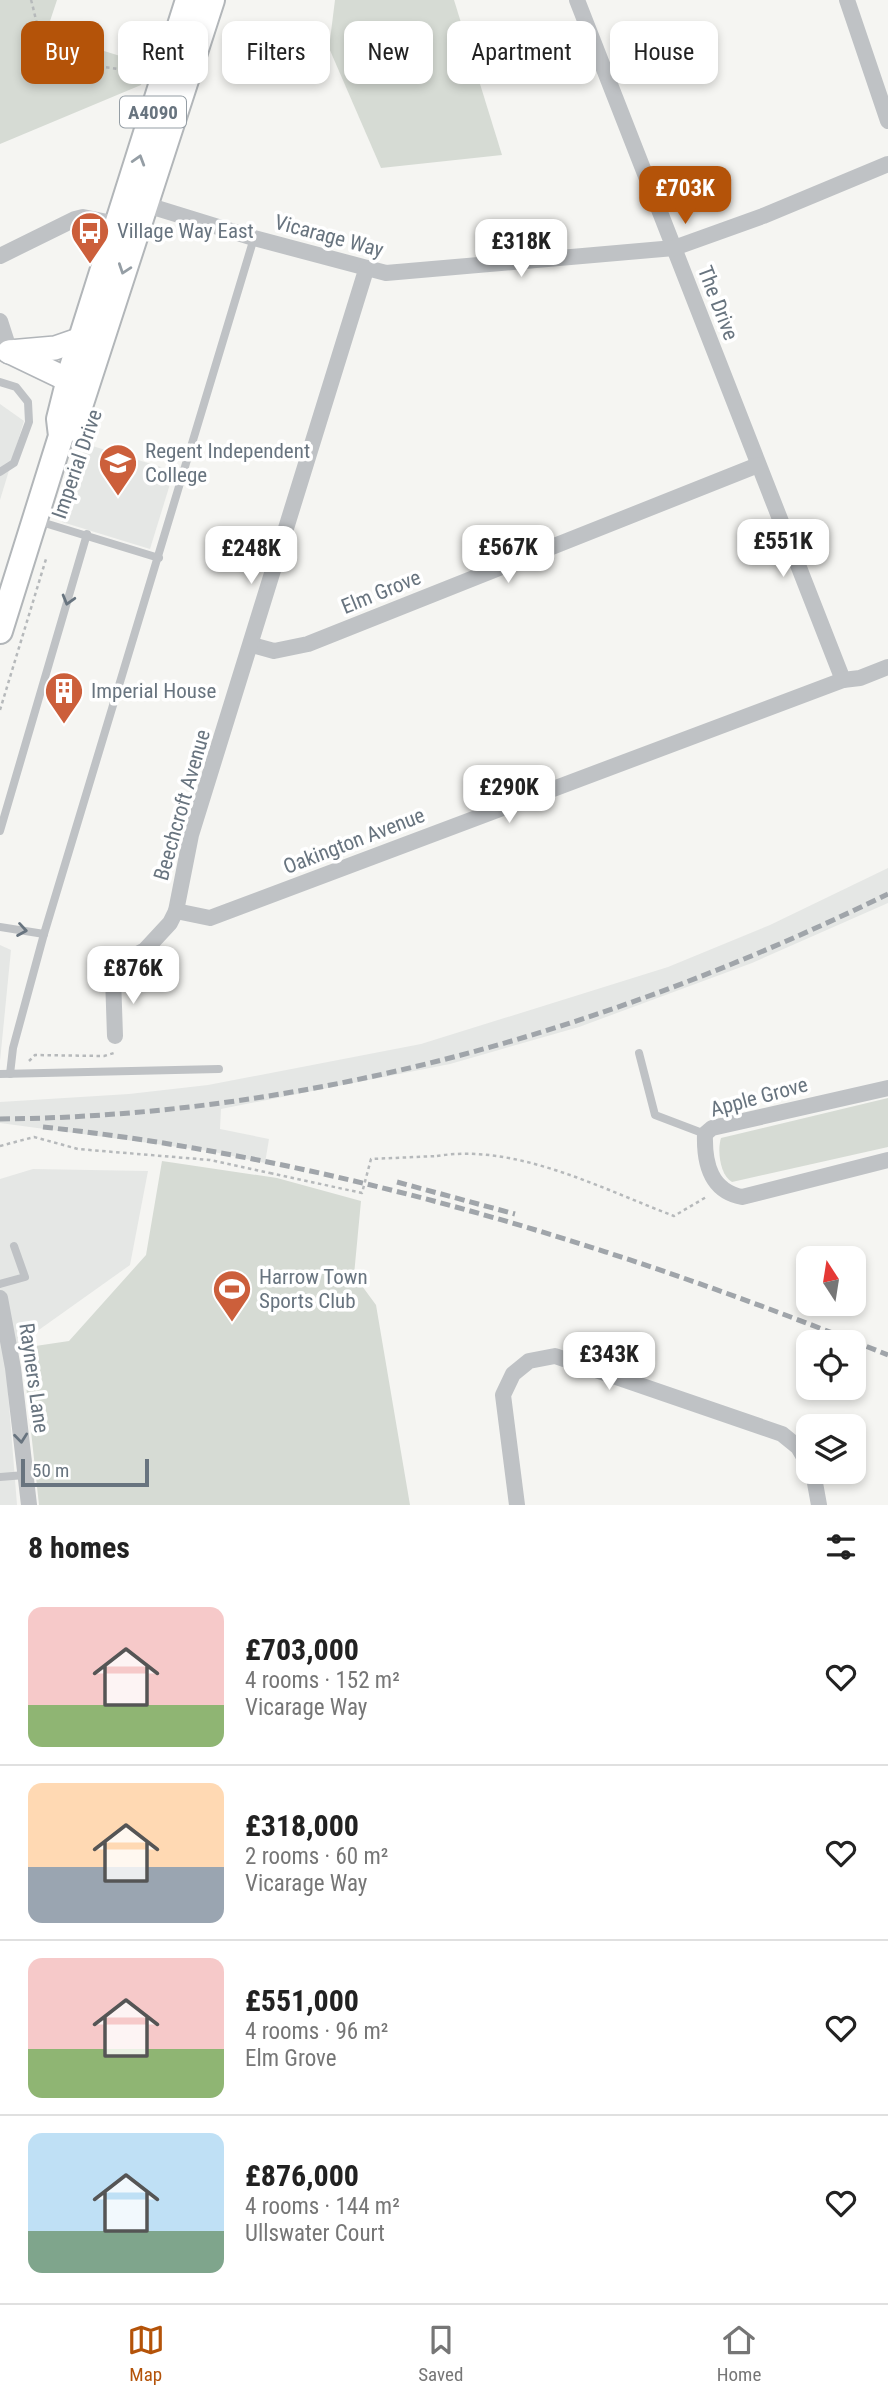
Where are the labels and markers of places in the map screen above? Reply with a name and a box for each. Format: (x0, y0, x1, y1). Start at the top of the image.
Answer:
pin: £703K (636, 166, 734, 226)
bus stop icon: Village Way East (69, 210, 111, 265)
place label: Village Way East (117, 219, 254, 243)
pin: £318K (472, 219, 570, 279)
place label: Regent Independent College (145, 439, 310, 487)
school or university icon: Regent Independent College (97, 442, 139, 497)
pin: £551K (734, 520, 832, 579)
pin: £248K (202, 526, 300, 586)
pin: £567K (459, 526, 557, 585)
building icon: Imperial House (43, 670, 85, 725)
place label: Imperial House (91, 679, 216, 703)
pin: £290K (460, 766, 558, 825)
pin: £876K (84, 946, 182, 1006)
place label: Harrow Town Sports Club (259, 1265, 368, 1313)
sports icon: Harrow Town Sports Club (211, 1268, 253, 1323)
pin: £343K (560, 1332, 658, 1392)

